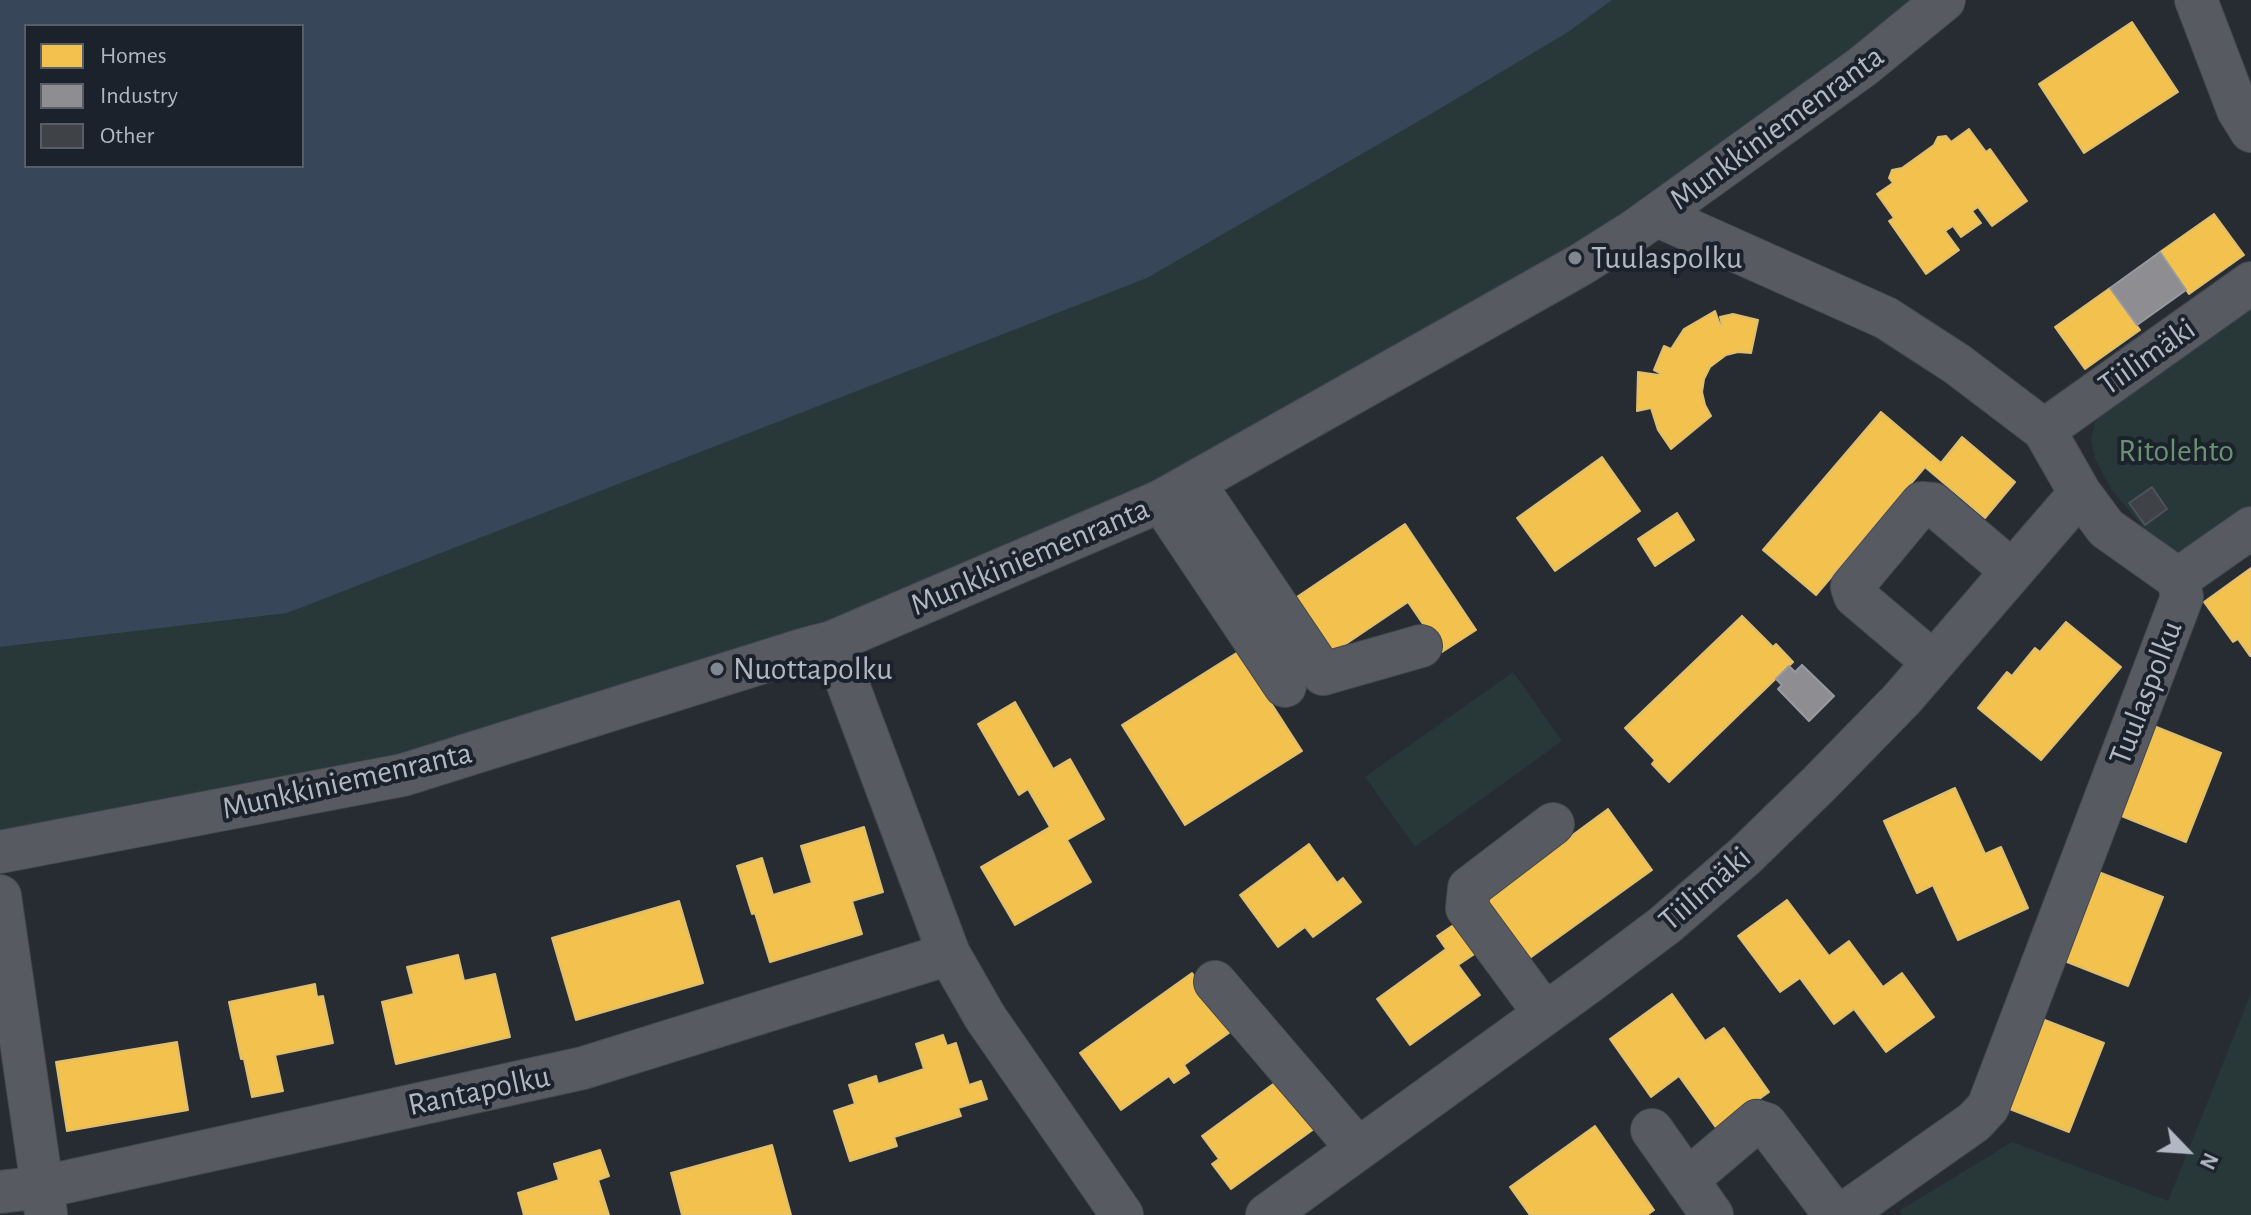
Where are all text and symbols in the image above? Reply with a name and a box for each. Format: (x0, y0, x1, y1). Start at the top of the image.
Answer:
legend (24, 24, 304, 168)
street label: Munkkiniemenranta (1662, 37, 1892, 219)
text: Homes (100, 44, 167, 68)
text: Industry (100, 84, 178, 108)
text: Other (100, 124, 154, 148)
place label: Tuulaspolku (1591, 239, 1742, 277)
marker: Tuulaspolku (1566, 249, 1584, 267)
street label: Tiilimäki (2091, 310, 2203, 404)
park label: Ritolehto (2118, 432, 2234, 470)
street label: Munkkiniemenranta (905, 489, 1155, 625)
street label: Tuulaspolku (2101, 615, 2191, 771)
place label: Nuottapolku (733, 650, 893, 688)
marker: Nuottapolku (708, 660, 726, 678)
street label: Munkkiniemenranta (218, 734, 476, 828)
street label: Tiilimäki (1651, 839, 1759, 939)
street label: Rantapolku (405, 1057, 553, 1125)
north arrow (2147, 1111, 2227, 1191)
text: N (2196, 1150, 2222, 1173)

